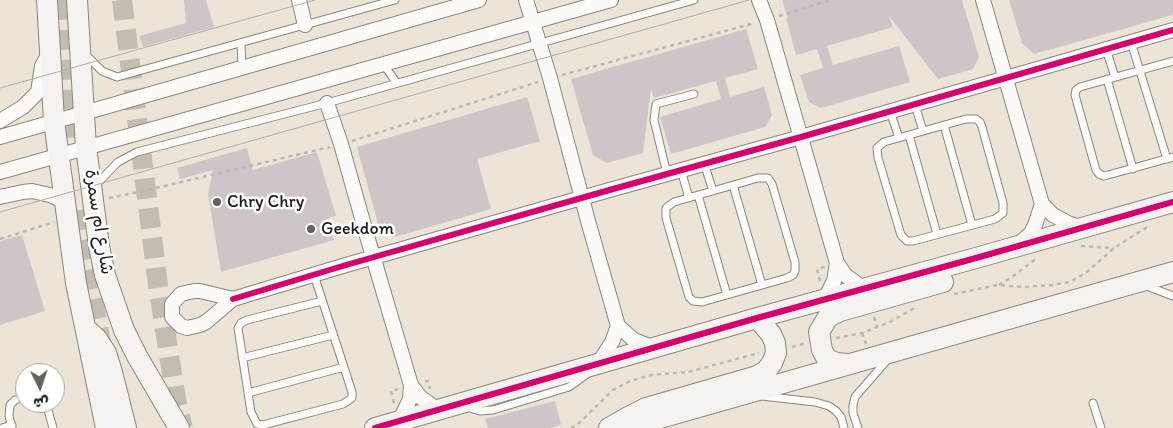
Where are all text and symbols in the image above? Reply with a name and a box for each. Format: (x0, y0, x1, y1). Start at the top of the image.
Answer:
street label: شارع ام سمرة (79, 168, 117, 276)
place label: Chry Chry (227, 191, 304, 213)
marker: Chry Chry (211, 196, 223, 208)
place label: Geekdom (321, 218, 394, 240)
marker: Geekdom (305, 223, 317, 235)
north arrow (15, 363, 65, 413)
text: ش (33, 393, 49, 411)

